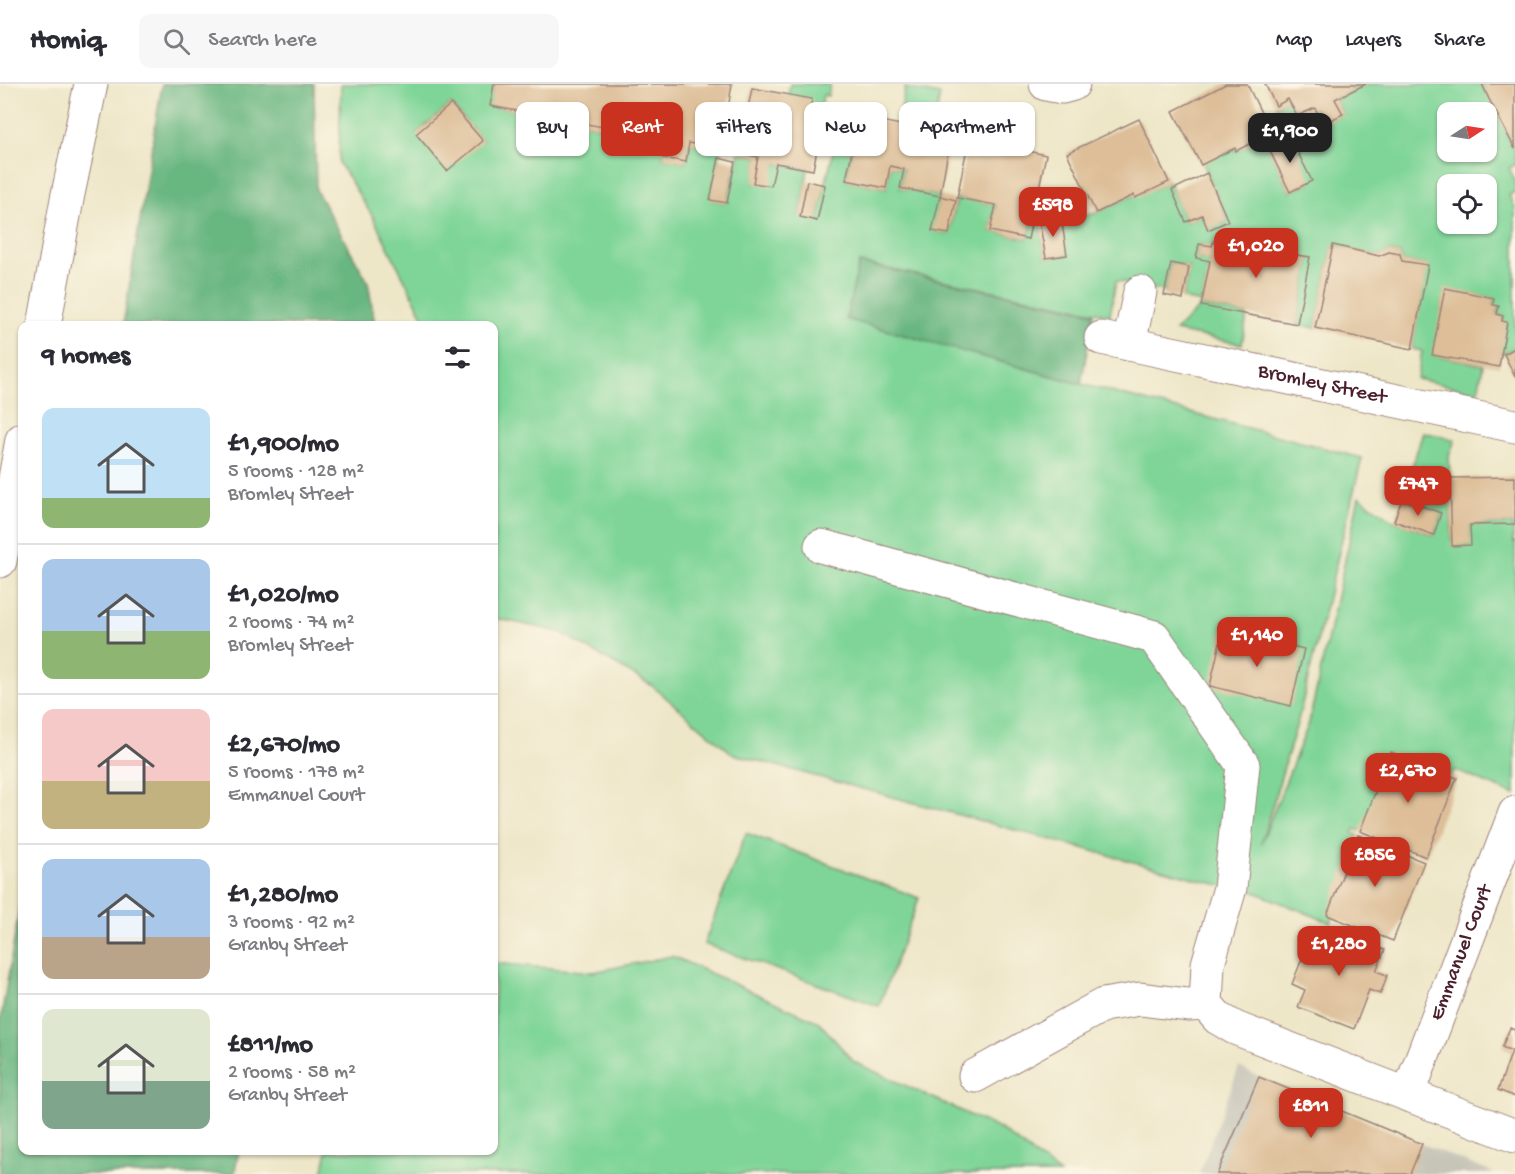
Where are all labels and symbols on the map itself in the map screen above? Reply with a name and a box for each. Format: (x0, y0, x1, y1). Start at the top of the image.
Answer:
north arrow (1437, 102, 1497, 162)
pin: £1,900 (1241, 113, 1339, 164)
pin: £598 (1017, 187, 1089, 238)
pin: £1,020 (1207, 228, 1305, 279)
street label: Bromley Street (1254, 359, 1391, 411)
pin: £747 (1382, 466, 1454, 517)
pin: £1,140 (1208, 617, 1306, 668)
pin: £2,670 (1359, 753, 1457, 804)
pin: £856 (1339, 837, 1411, 888)
street label: Emmanuel Court (1425, 879, 1500, 1024)
pin: £1,280 (1290, 926, 1388, 977)
pin: £811 (1275, 1088, 1347, 1139)

